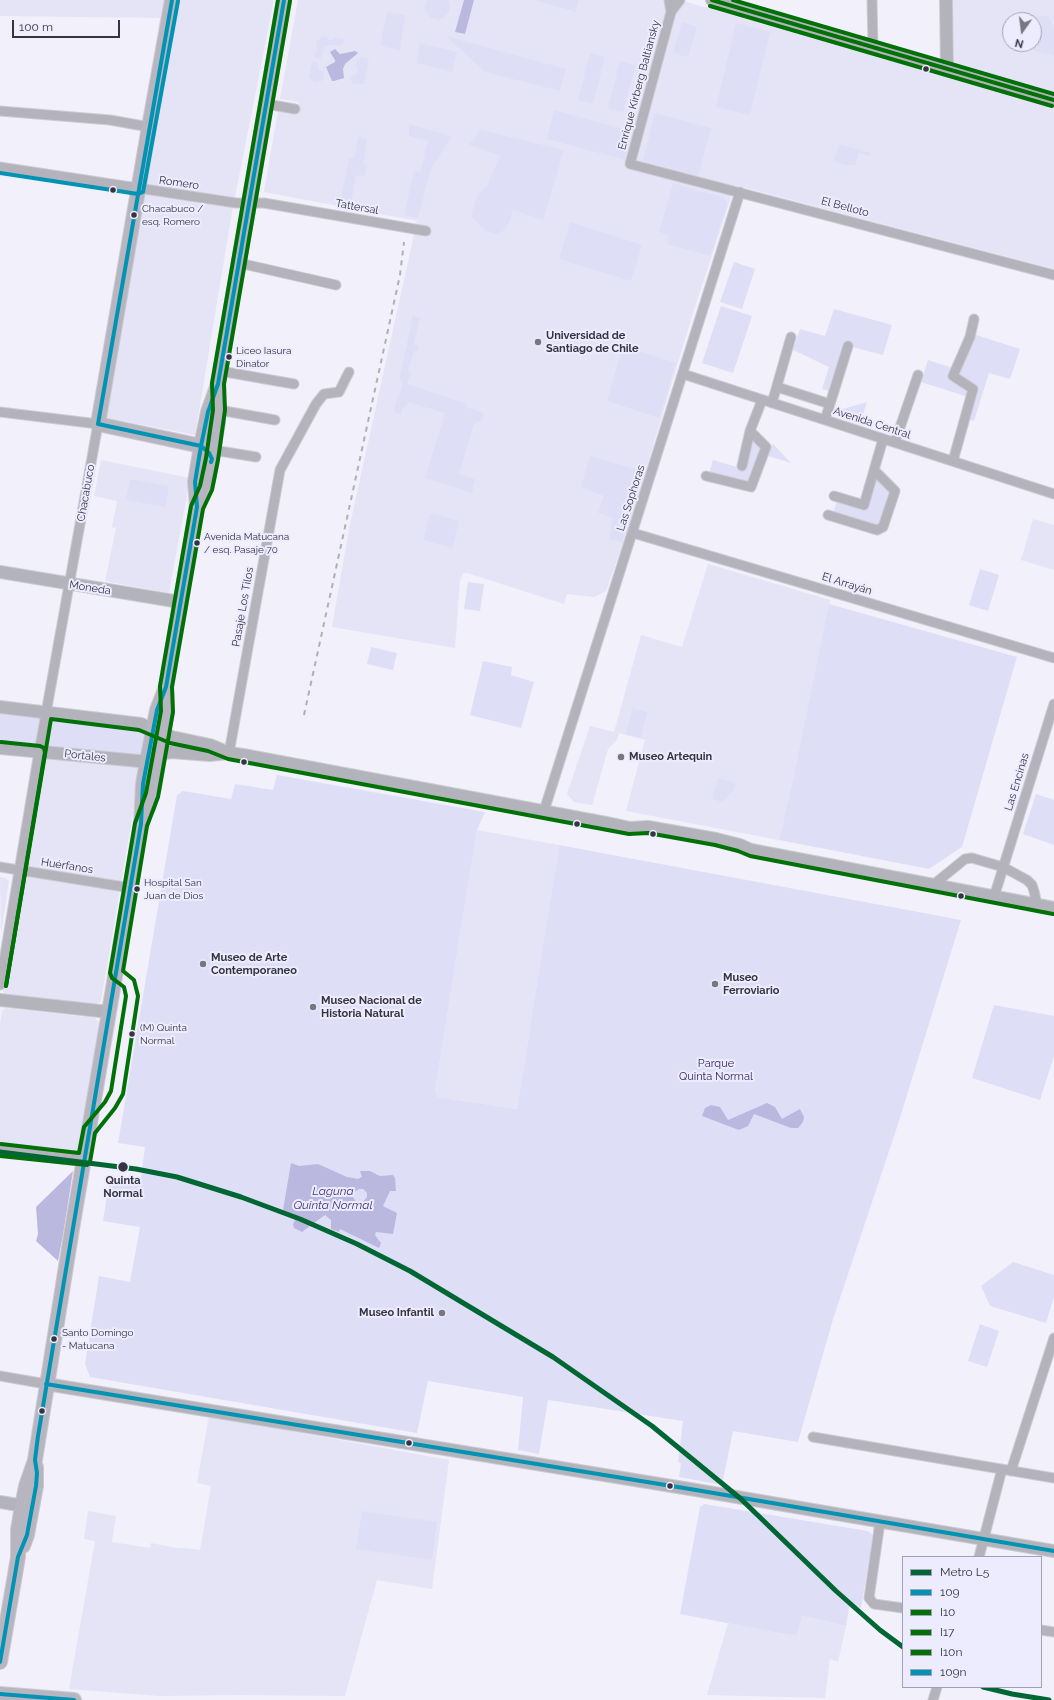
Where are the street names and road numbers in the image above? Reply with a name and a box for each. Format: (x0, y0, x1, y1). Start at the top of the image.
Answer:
street label: Enrique Kirberg Baltiansky (615, 19, 663, 151)
street label: Romero (158, 174, 200, 192)
street label: El Belloto (820, 194, 870, 220)
street label: Tattersal (334, 197, 380, 217)
street label: Avenida Central (832, 404, 912, 442)
street label: Chacabuco (74, 463, 98, 523)
street label: Las Sophoras (614, 463, 648, 533)
street label: Pasaje Los Tilos (229, 566, 257, 648)
street label: El Arrayán (820, 570, 874, 598)
street label: Moneda (68, 578, 112, 598)
street label: Portales (64, 747, 106, 765)
street label: Las Encinas (1002, 752, 1032, 812)
street label: Huérfanos (40, 855, 94, 877)

